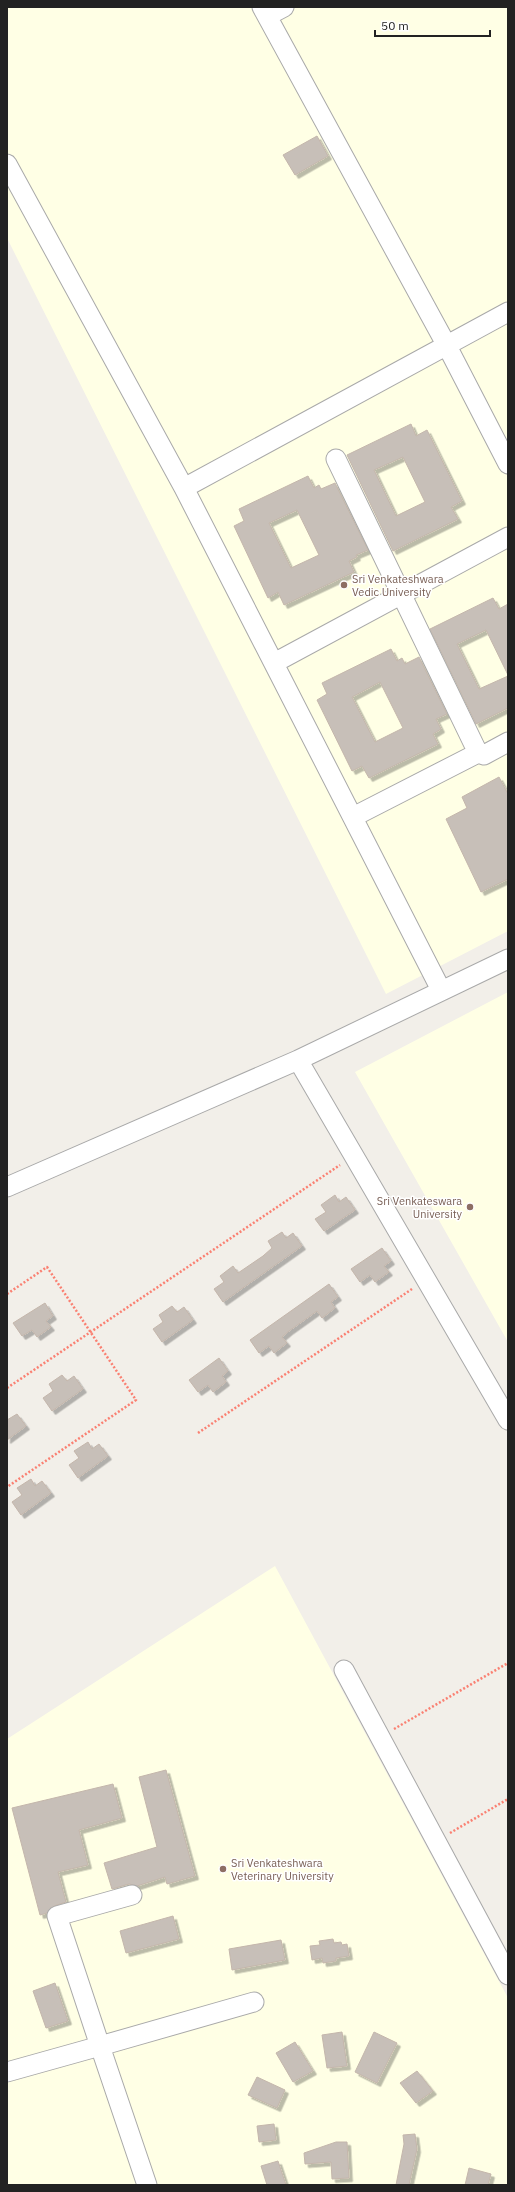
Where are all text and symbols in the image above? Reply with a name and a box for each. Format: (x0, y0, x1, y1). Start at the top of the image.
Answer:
scale bar (375, 12, 490, 38)
text: 50 m (381, 18, 409, 33)
place label: Sri Venkateshwara Vedic University (352, 572, 444, 599)
marker: Sri Venkateshwara Vedic University (339, 580, 349, 590)
place label: Sri Venkateswara University (377, 1194, 462, 1221)
marker: Sri Venkateswara University (465, 1202, 475, 1212)
place label: Sri Venkateshwara Veterinary University (231, 1856, 334, 1883)
marker: Sri Venkateshwara Veterinary University (218, 1864, 228, 1874)

